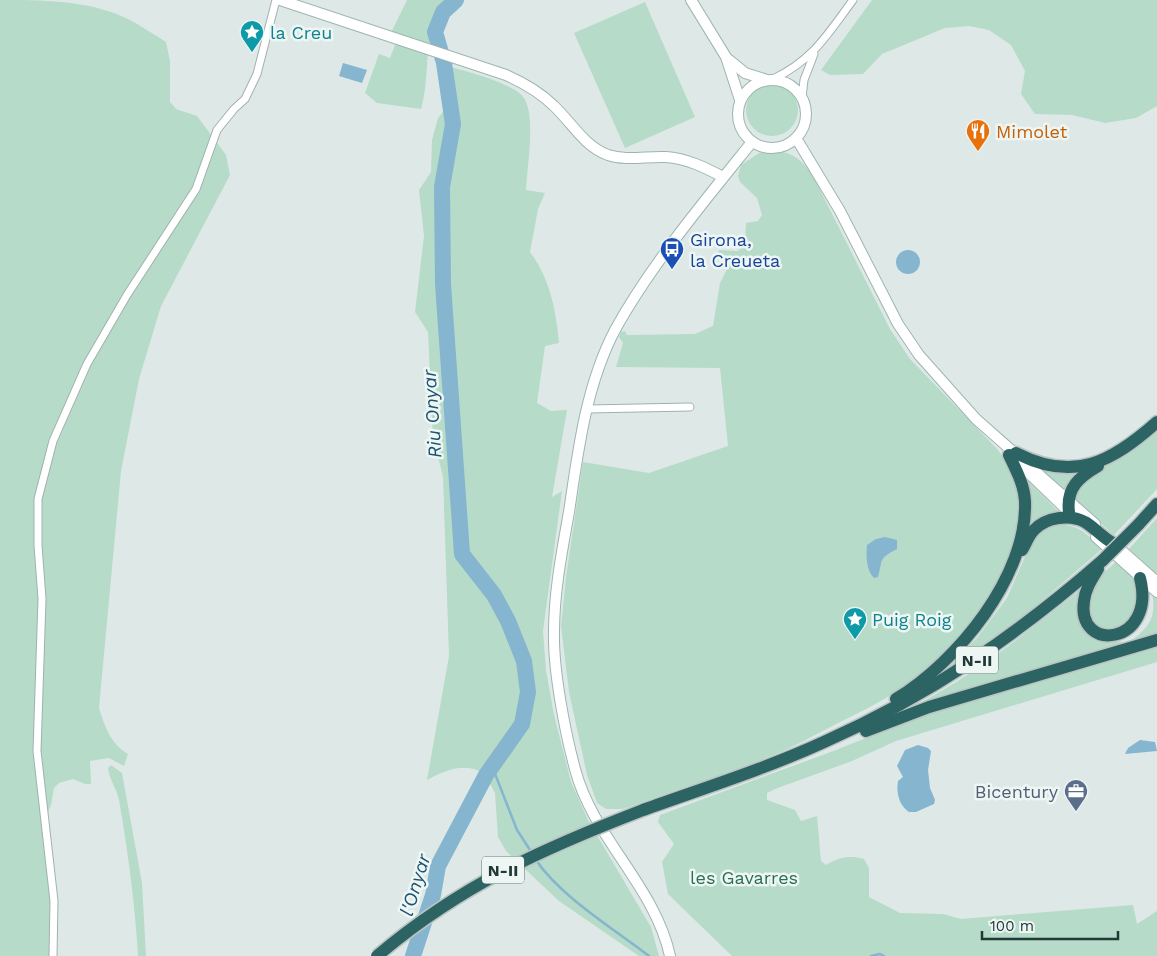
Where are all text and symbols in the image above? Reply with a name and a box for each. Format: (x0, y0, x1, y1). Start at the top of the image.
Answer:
place icon: la Creu (239, 19, 265, 53)
place label: la Creu (270, 22, 332, 43)
restaurant icon: Mimolet (965, 118, 991, 152)
place label: Mimolet (996, 121, 1068, 142)
place label: Girona, la Creueta (690, 229, 780, 271)
bus stop icon: Girona, la Creueta (659, 236, 685, 270)
water label: Riu Onyar (417, 368, 447, 459)
place icon: Puig Roig (842, 606, 868, 640)
place label: Puig Roig (872, 609, 952, 630)
road number: N-II (956, 646, 998, 674)
office icon: Bicentury (1063, 778, 1089, 812)
place label: Bicentury (975, 781, 1059, 802)
water label: l'Onyar (395, 850, 436, 919)
road number: N-II (482, 856, 524, 884)
park label: les Gavarres (690, 867, 798, 888)
scale bar (982, 908, 1118, 940)
text: 100 m (990, 917, 1034, 935)

